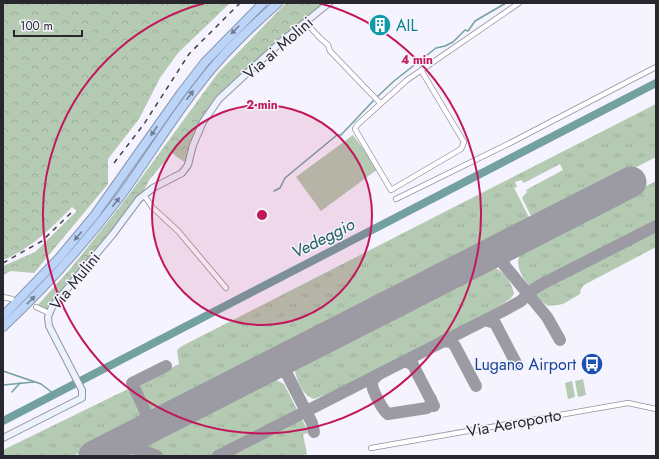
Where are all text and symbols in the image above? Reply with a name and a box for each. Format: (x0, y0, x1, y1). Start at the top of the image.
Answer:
street label: Via ai Molini (238, 11, 318, 85)
scale bar (14, 12, 82, 38)
building icon: AIL (367, 12, 393, 38)
place label: AIL (396, 14, 418, 37)
text: 100 m (20, 17, 53, 35)
one-way arrow (230, 25, 240, 35)
text: 4 min (401, 51, 433, 69)
one-way arrow (186, 90, 195, 101)
text: 2 min (246, 96, 278, 114)
one-way arrow (150, 126, 158, 137)
one-way arrow (112, 196, 120, 207)
centre of rings (255, 208, 269, 222)
water label: Vedeggio (287, 212, 359, 264)
one-way arrow (73, 231, 82, 242)
street label: Via Mulini (44, 247, 106, 315)
one-way arrow (26, 295, 36, 305)
bus stop icon: Lugano Airport (579, 351, 605, 377)
place label: Lugano Airport (475, 353, 576, 376)
street label: Via Aeroporto (465, 403, 563, 443)

